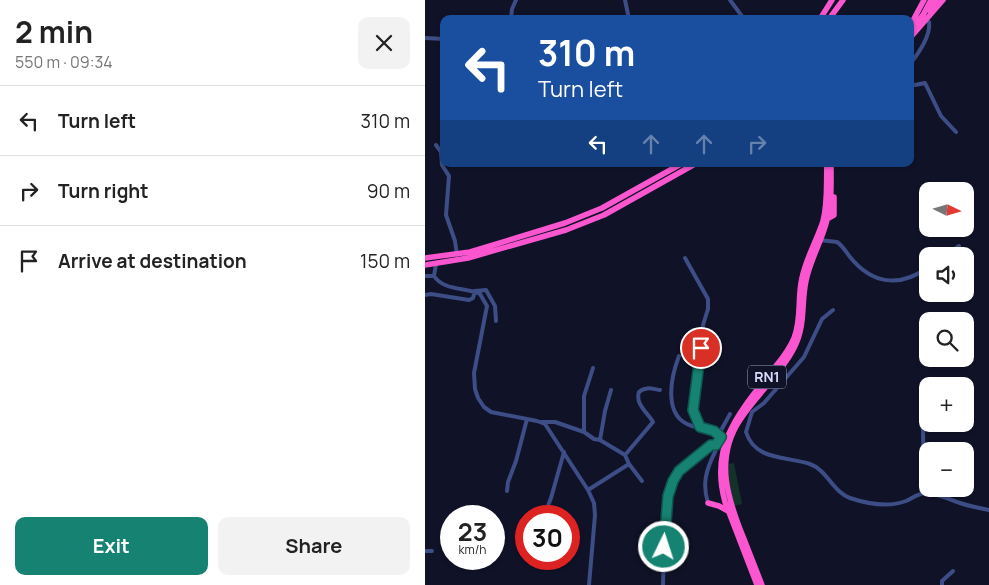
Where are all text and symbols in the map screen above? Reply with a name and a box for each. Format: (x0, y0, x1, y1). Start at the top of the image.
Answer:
text: 2 min (15, 11, 93, 52)
button: close (358, 17, 410, 69)
text: 310 m (538, 29, 635, 77)
icon: left (455, 35, 520, 100)
text: 550 m · 09:34 (15, 51, 113, 73)
text: Turn left (538, 74, 623, 104)
icon: left (15, 107, 43, 135)
text: Turn left (58, 108, 136, 134)
text: 310 m (361, 108, 410, 134)
icon: left (584, 130, 612, 158)
icon: ahead (637, 130, 665, 158)
icon: ahead (690, 130, 718, 158)
icon: right (743, 130, 771, 158)
icon: right (15, 177, 43, 205)
text: Turn right (58, 178, 148, 204)
text: 90 m (367, 178, 410, 204)
north arrow (919, 182, 974, 238)
map controls (919, 182, 974, 497)
icon: arrive (15, 247, 43, 275)
button: sound (919, 247, 974, 302)
text: Arrive at destination (58, 248, 247, 274)
text: 150 m (360, 248, 410, 274)
button: search (919, 312, 974, 367)
pin (680, 327, 722, 369)
icon: arrive (687, 334, 715, 362)
road number: RN1 (748, 366, 786, 388)
button: + (919, 377, 974, 432)
button: − (919, 442, 974, 497)
speed limit sign: 30 (515, 505, 580, 570)
text: 23 (458, 514, 487, 549)
button: Exit (15, 517, 208, 575)
button: Share (218, 517, 410, 575)
position arrow (637, 520, 689, 572)
text: km/h (459, 541, 486, 558)

